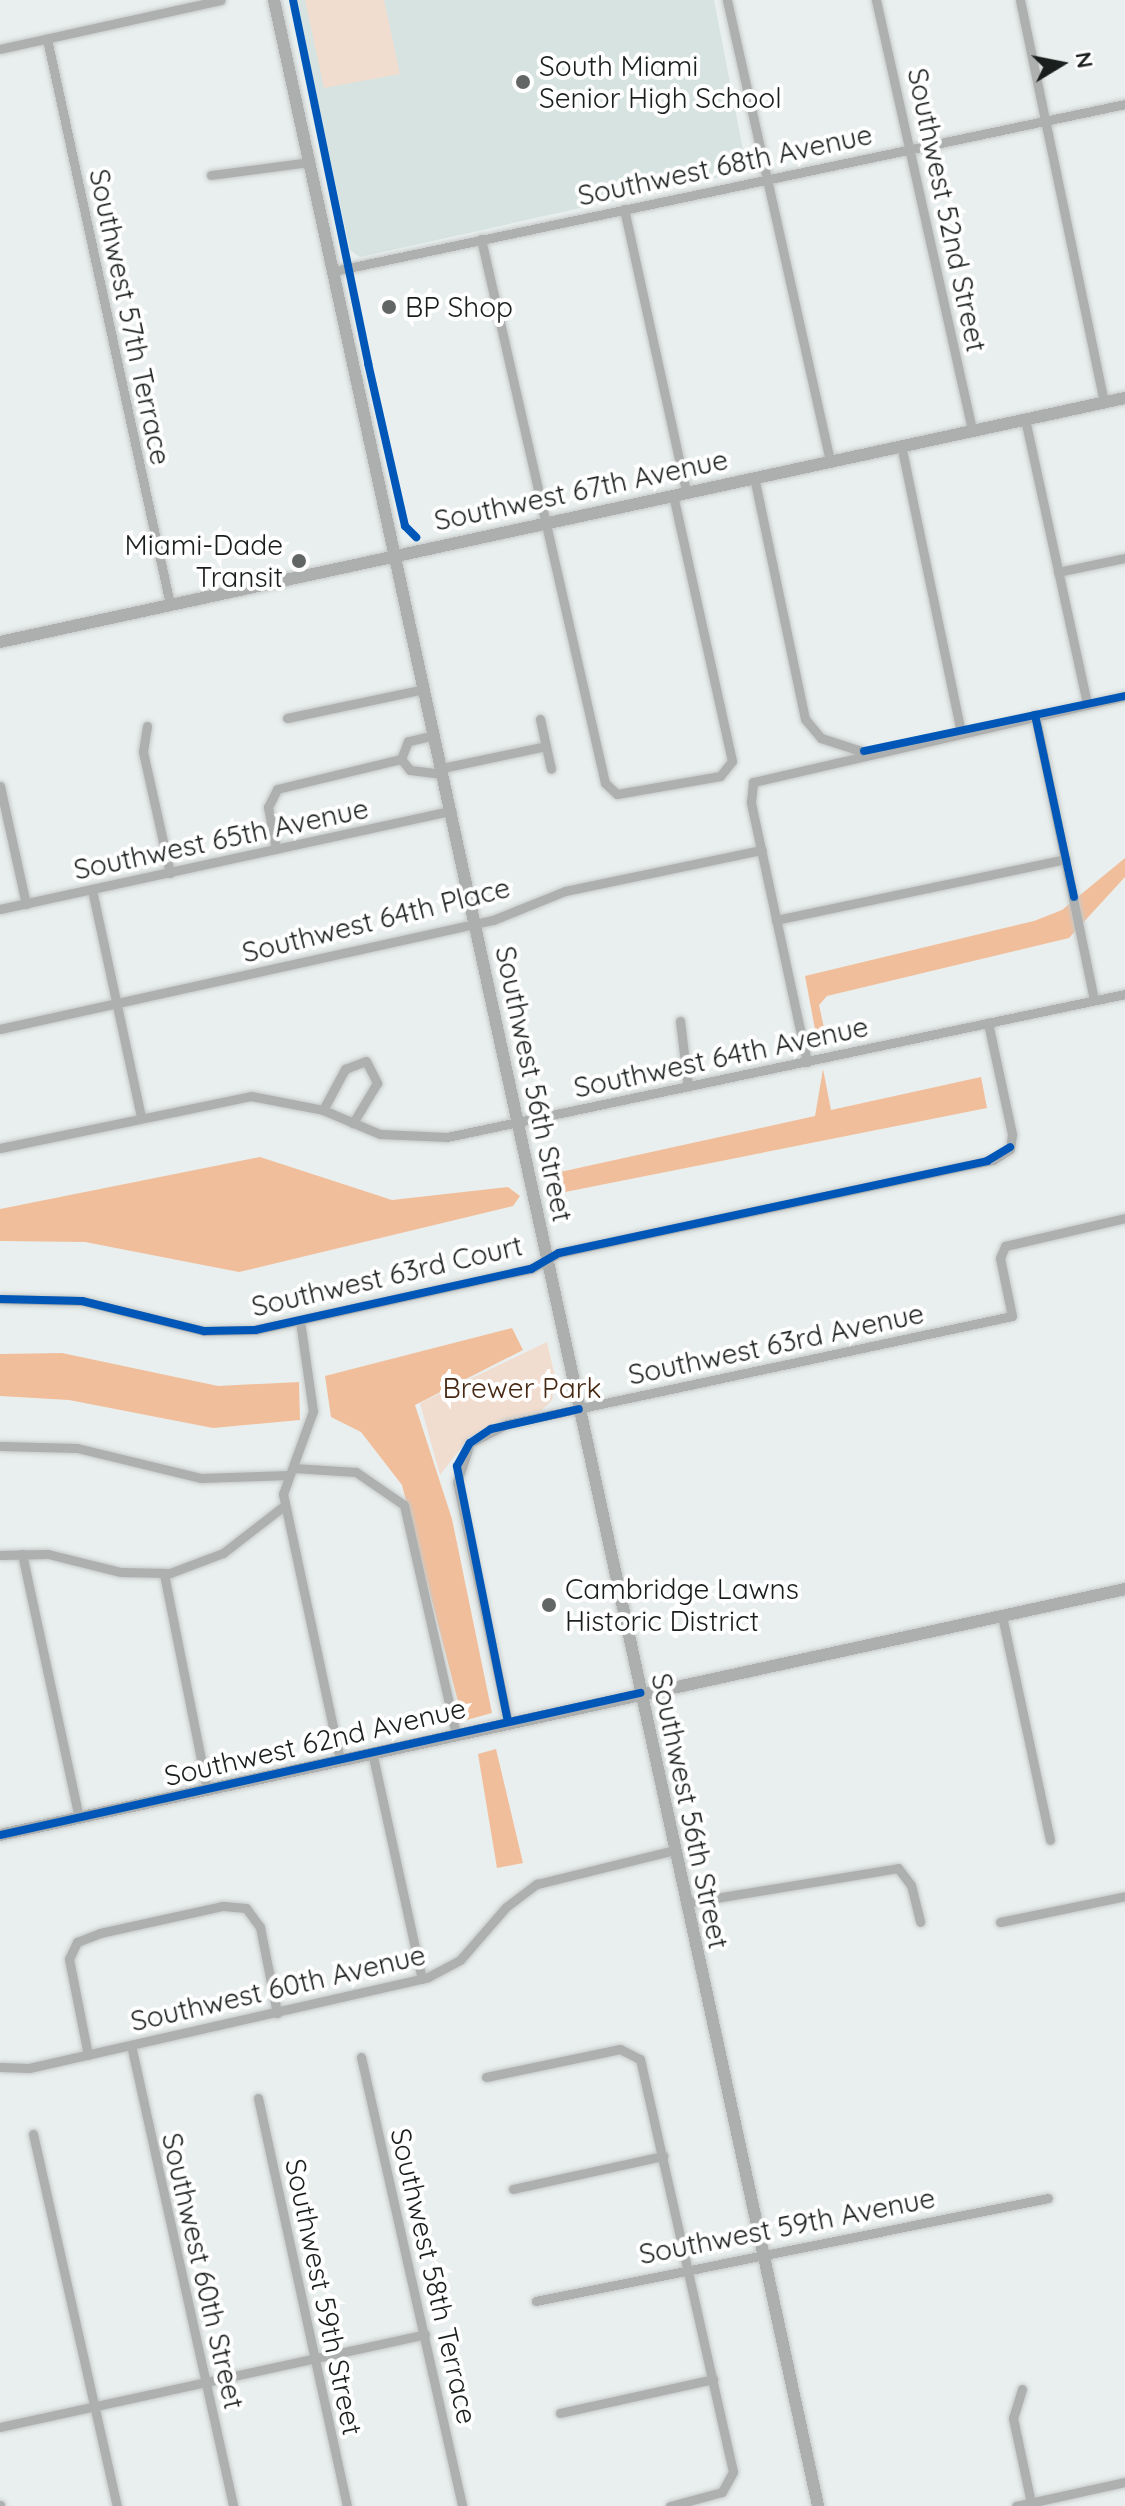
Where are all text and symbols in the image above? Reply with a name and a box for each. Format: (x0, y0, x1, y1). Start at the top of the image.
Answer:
north arrow (1021, 24, 1101, 104)
place label: South Miami Senior High School (539, 49, 782, 115)
text: N (1069, 49, 1100, 70)
street label: Southwest 52nd Street (901, 65, 993, 355)
marker: South Miami Senior High School (514, 73, 532, 91)
street label: Southwest 68th Avenue (575, 117, 875, 213)
street label: Southwest 57th Terrace (82, 166, 178, 468)
place label: BP Shop (405, 290, 513, 324)
marker: BP Shop (380, 298, 398, 316)
street label: Southwest 67th Avenue (431, 442, 731, 538)
place label: Miami-Dade Transit (125, 528, 283, 594)
marker: Miami-Dade Transit (290, 552, 308, 570)
street label: Southwest 65th Avenue (71, 791, 371, 887)
street label: Southwest 64th Place (239, 870, 513, 970)
street label: Southwest 56th Street (488, 943, 580, 1225)
street label: Southwest 64th Avenue (571, 1009, 871, 1105)
street label: Southwest 63rd Court (248, 1228, 526, 1324)
street label: Southwest 63rd Avenue (625, 1296, 927, 1392)
park label: Brewer Park (443, 1371, 601, 1405)
place label: Cambridge Lawns Historic District (565, 1572, 799, 1638)
marker: Cambridge Lawns Historic District (540, 1596, 558, 1614)
street label: Southwest 56th Street (644, 1670, 736, 1952)
street label: Southwest 62nd Avenue (161, 1691, 469, 1793)
street label: Southwest 60th Avenue (127, 1938, 429, 2038)
street label: Southwest 58th Terrace (384, 2125, 484, 2427)
street label: Southwest 60th Street (155, 2130, 251, 2412)
street label: Southwest 59th Street (278, 2156, 370, 2438)
street label: Southwest 59th Avenue (636, 2181, 938, 2271)

